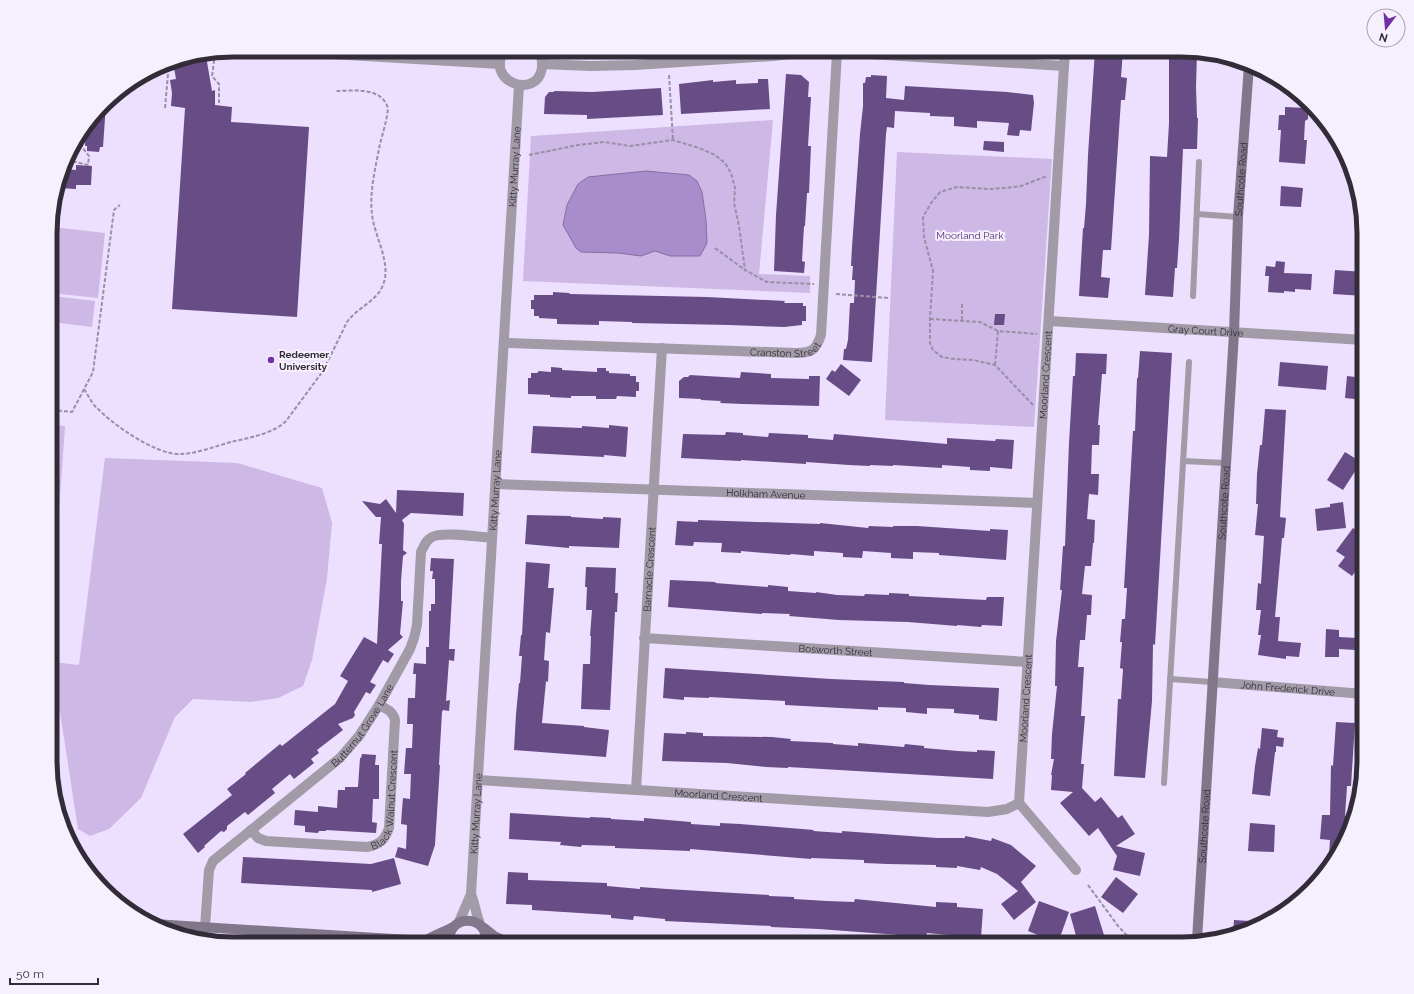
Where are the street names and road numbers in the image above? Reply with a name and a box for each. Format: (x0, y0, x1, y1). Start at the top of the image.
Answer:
street label: Kitty Murray Lane (507, 126, 523, 207)
street label: Southcote Road (1233, 142, 1249, 217)
street label: Gray Court Drive (1168, 323, 1244, 339)
street label: Moorland Crescent (1037, 330, 1054, 419)
street label: Cranston Street (750, 340, 823, 359)
street label: Kitty Murray Lane (488, 449, 503, 531)
street label: Southcote Road (1216, 465, 1232, 540)
street label: Holkham Avenue (726, 487, 806, 501)
street label: Barnacle Crescent (641, 526, 658, 612)
street label: Bosworth Street (798, 643, 874, 658)
street label: Moorland Crescent (1018, 653, 1034, 743)
street label: John Frederick Drive (1240, 679, 1336, 698)
street label: Butternut Grove Lane (329, 682, 396, 769)
street label: Black Walnut Crescent (369, 749, 399, 852)
street label: Kitty Murray Lane (468, 773, 484, 854)
street label: Moorland Crescent (674, 787, 764, 804)
street label: Southcote Road (1197, 789, 1212, 864)

